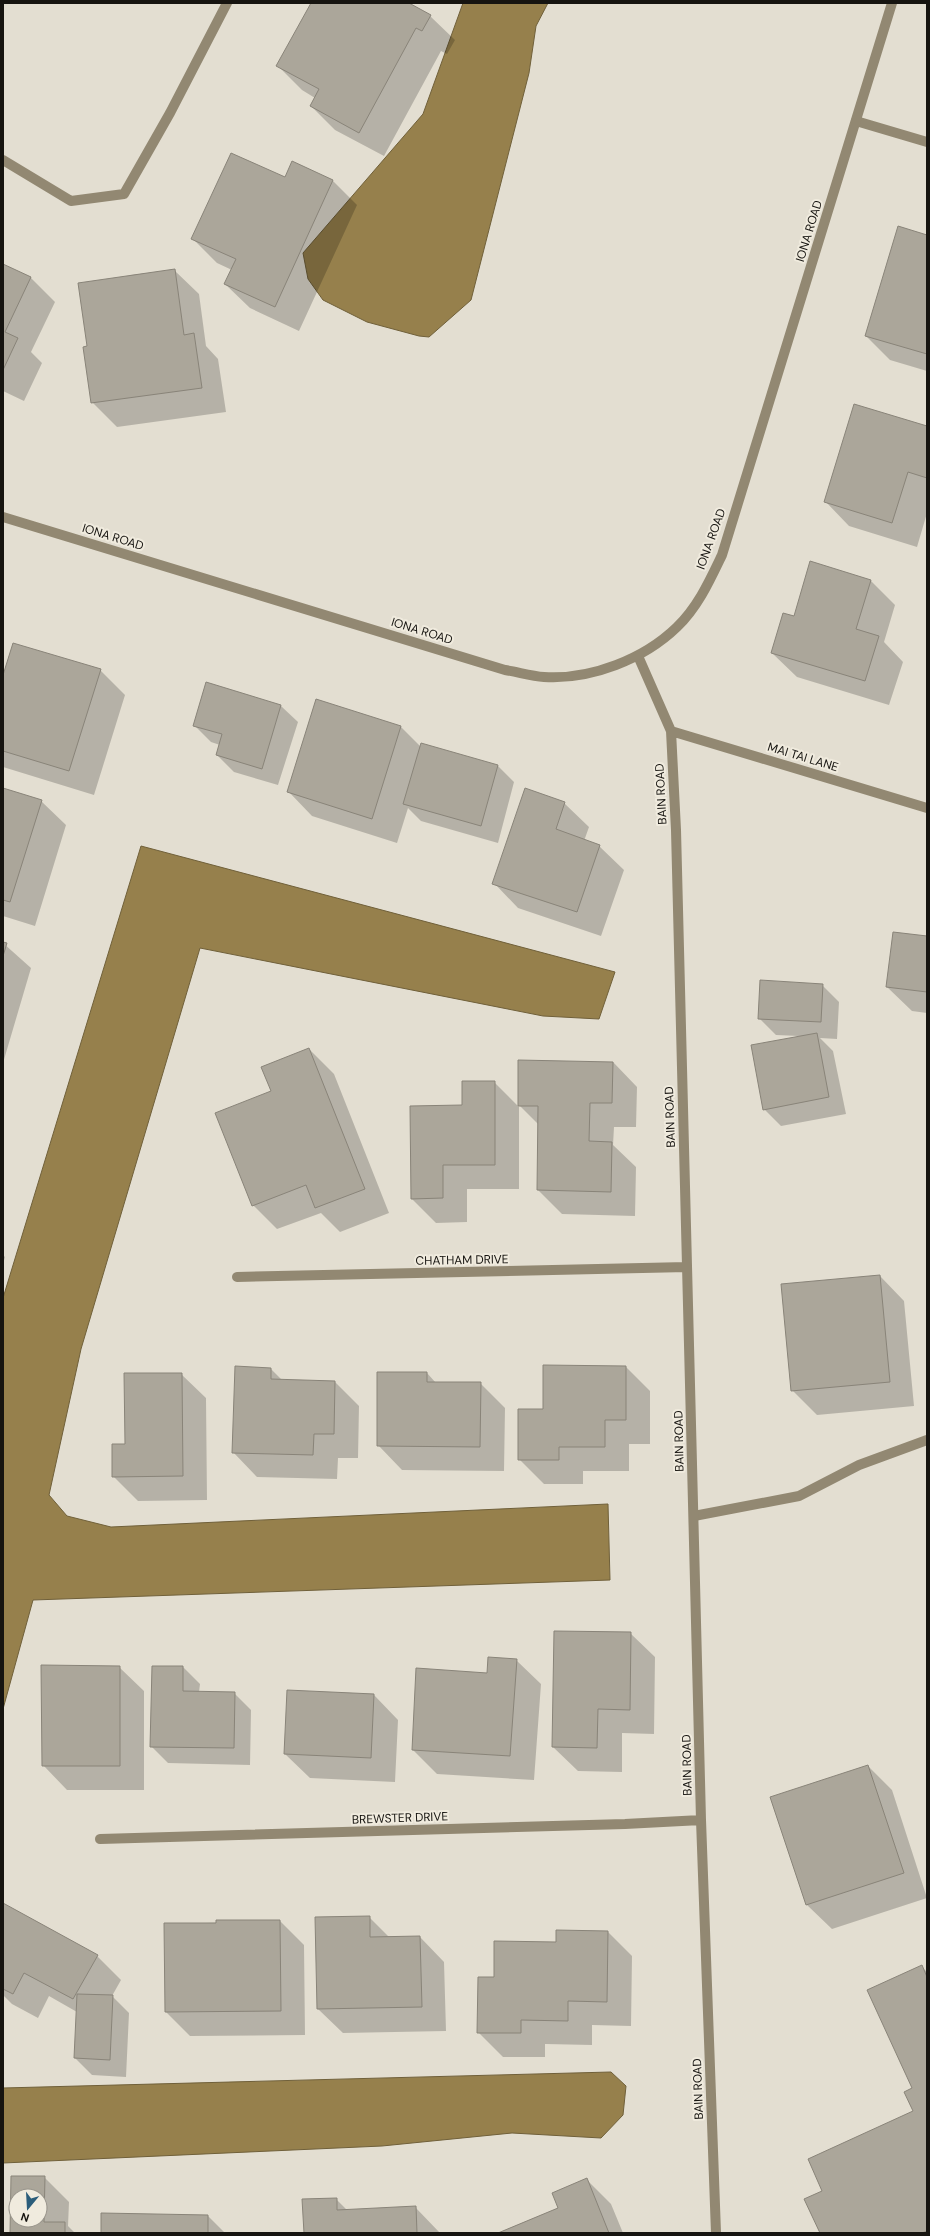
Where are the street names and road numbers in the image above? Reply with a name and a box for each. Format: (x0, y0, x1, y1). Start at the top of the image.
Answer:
street label: IONA ROAD (792, 198, 826, 264)
street label: IONA ROAD (693, 506, 729, 572)
street label: IONA ROAD (80, 520, 146, 554)
street label: IONA ROAD (389, 614, 455, 648)
street label: MAI TAI LANE (766, 739, 841, 775)
street label: BAIN ROAD (651, 763, 671, 825)
street label: BAIN ROAD (661, 1086, 679, 1148)
street label: CHATHAM DRIVE (415, 1251, 509, 1269)
street label: BAIN ROAD (670, 1410, 688, 1472)
street label: BAIN ROAD (678, 1734, 696, 1796)
street label: BREWSTER DRIVE (352, 1808, 449, 1828)
street label: BAIN ROAD (689, 2058, 707, 2120)

